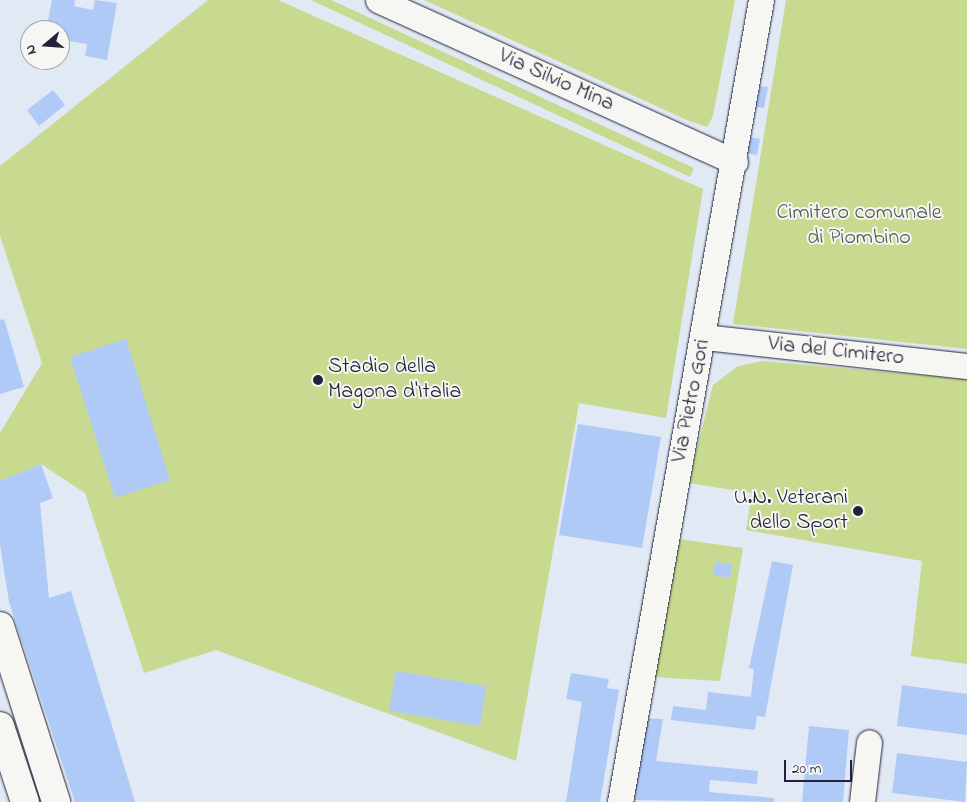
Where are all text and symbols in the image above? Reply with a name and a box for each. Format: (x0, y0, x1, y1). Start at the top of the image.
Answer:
north arrow (20, 20, 70, 70)
text: N (20, 42, 43, 57)
street label: Via Silvio Mina (494, 44, 618, 118)
park label: Cimitero comunale di Piombino (776, 200, 942, 252)
street label: Via del Cimitero (767, 332, 905, 372)
street label: Via Pietro Gori (667, 337, 717, 465)
place label: Stadio della Magona d'Italia (328, 354, 461, 406)
marker: Stadio della Magona d'Italia (312, 374, 324, 386)
place label: U.N. Veterani dello Sport (734, 485, 848, 536)
marker: U.N. Veterani dello Sport (852, 505, 864, 517)
scale bar (787, 750, 854, 782)
text: 20 m (792, 758, 821, 780)

